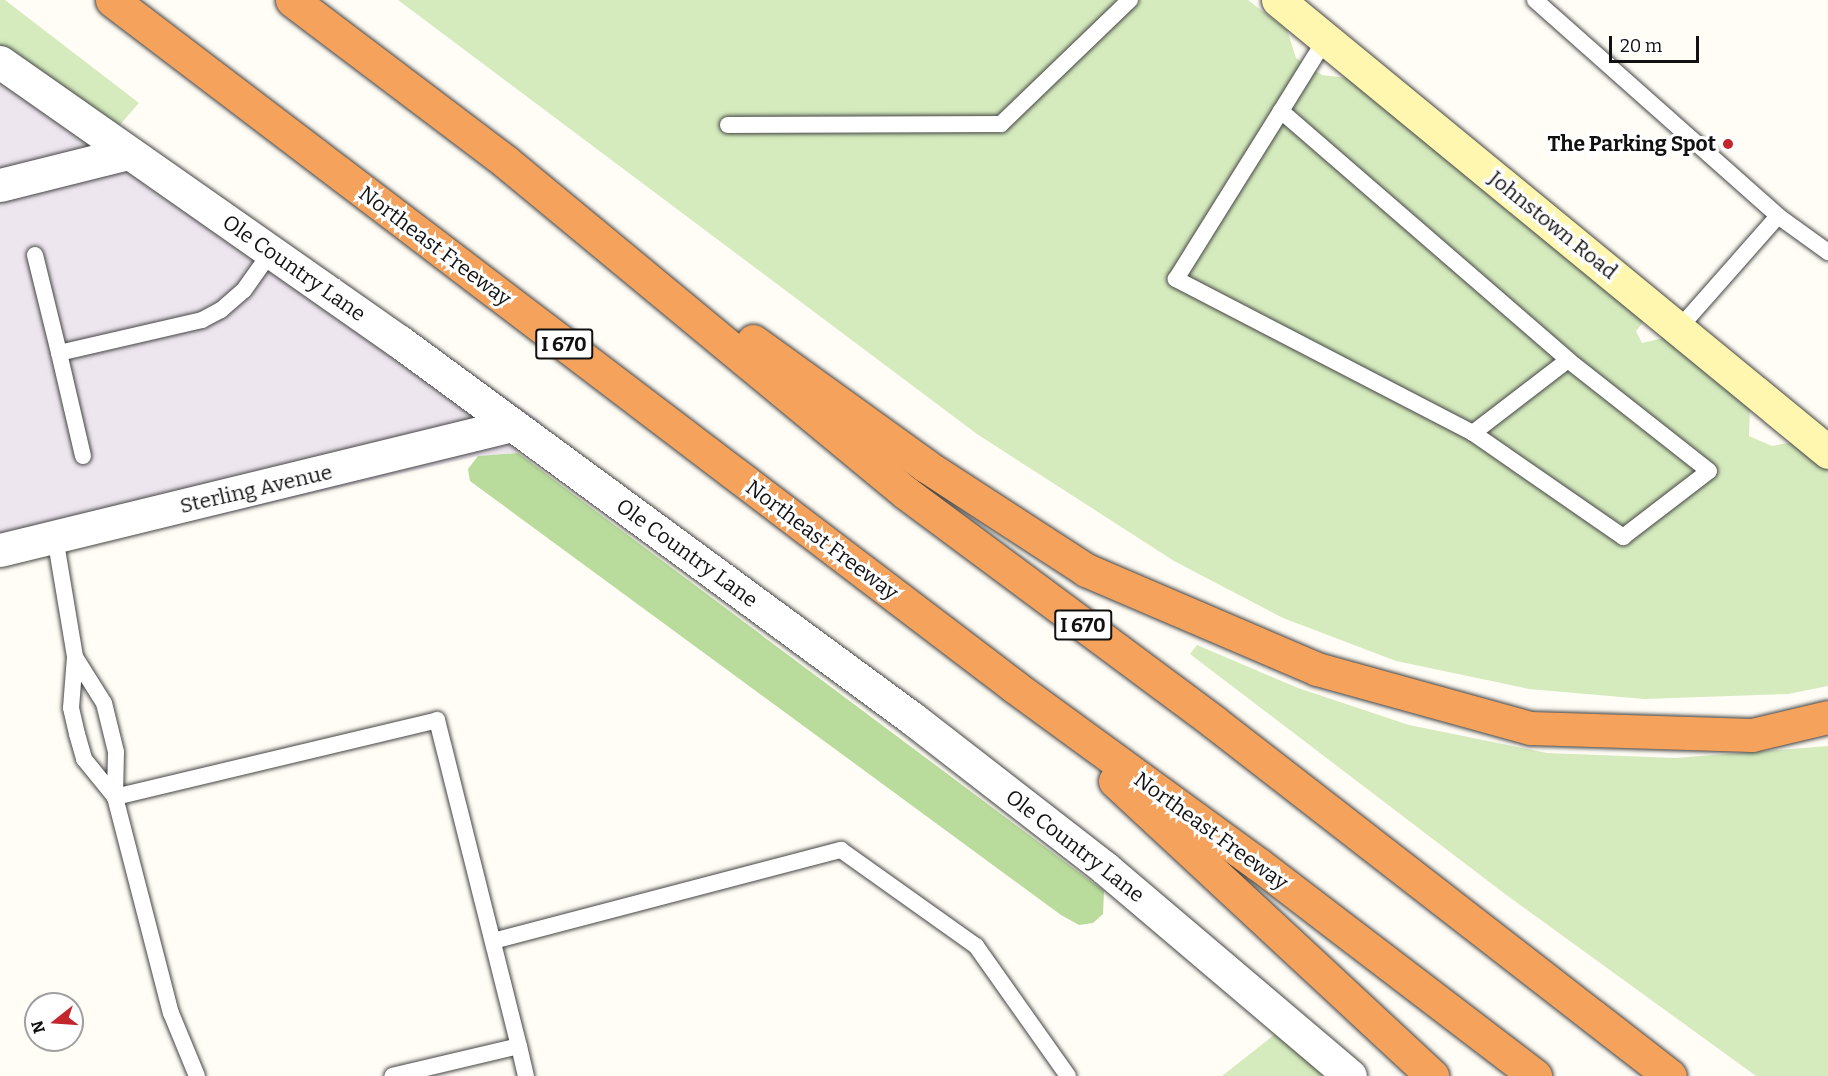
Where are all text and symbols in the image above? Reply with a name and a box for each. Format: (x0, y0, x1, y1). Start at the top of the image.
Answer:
scale bar (1612, 24, 1702, 62)
text: 20 m (1620, 35, 1662, 57)
place label: The Parking Spot (1547, 131, 1716, 157)
marker: The Parking Spot (1721, 137, 1735, 151)
street label: Johnstown Road (1484, 166, 1622, 284)
street label: Northeast Freeway (354, 181, 516, 311)
street label: Ole Country Lane (218, 209, 370, 327)
road number: I 670 (534, 327, 594, 361)
street label: Sterling Avenue (177, 459, 335, 519)
street label: Northeast Freeway (741, 475, 903, 605)
street label: Ole Country Lane (611, 493, 763, 613)
road number: I 670 (1053, 608, 1113, 642)
street label: Northeast Freeway (1129, 767, 1293, 895)
street label: Ole Country Lane (1001, 784, 1149, 908)
north arrow (24, 992, 84, 1052)
text: N (27, 1018, 49, 1036)

